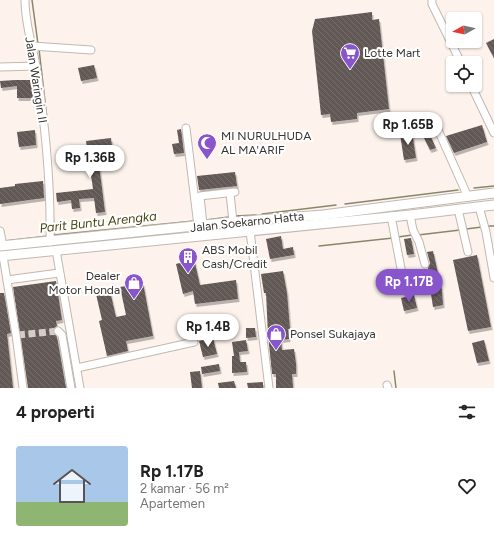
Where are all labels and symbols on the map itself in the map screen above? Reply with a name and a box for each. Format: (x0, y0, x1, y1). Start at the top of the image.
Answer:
north arrow (446, 12, 482, 48)
street label: Jalan Waringin II (22, 36, 50, 124)
supermarket icon: Lotte Mart (339, 42, 361, 70)
place label: Lotte Mart (364, 46, 421, 60)
pin: Rp 1.65B (367, 112, 449, 146)
place label: MI NURULHUDA AL MA'ARIF (221, 129, 311, 157)
mosque icon: MI NURULHUDA AL MA'ARIF (196, 132, 218, 160)
pin: Rp 1.36B (49, 145, 131, 179)
water label: Parit Buntu Arengka (39, 208, 158, 236)
street label: Jalan Soekarno Hatta (189, 209, 305, 235)
place label: ABS Mobil Cash/Credit (202, 243, 268, 271)
building icon: ABS Mobil Cash/Credit (177, 246, 199, 274)
place label: Dealer Motor Honda (49, 269, 120, 297)
pin: Rp 1.17B (368, 269, 450, 303)
shop icon: Dealer Motor Honda (123, 272, 145, 300)
pin: Rp 1.4B (171, 314, 245, 348)
shop icon: Ponsel Sukajaya (265, 323, 287, 351)
place label: Ponsel Sukajaya (290, 327, 376, 341)

